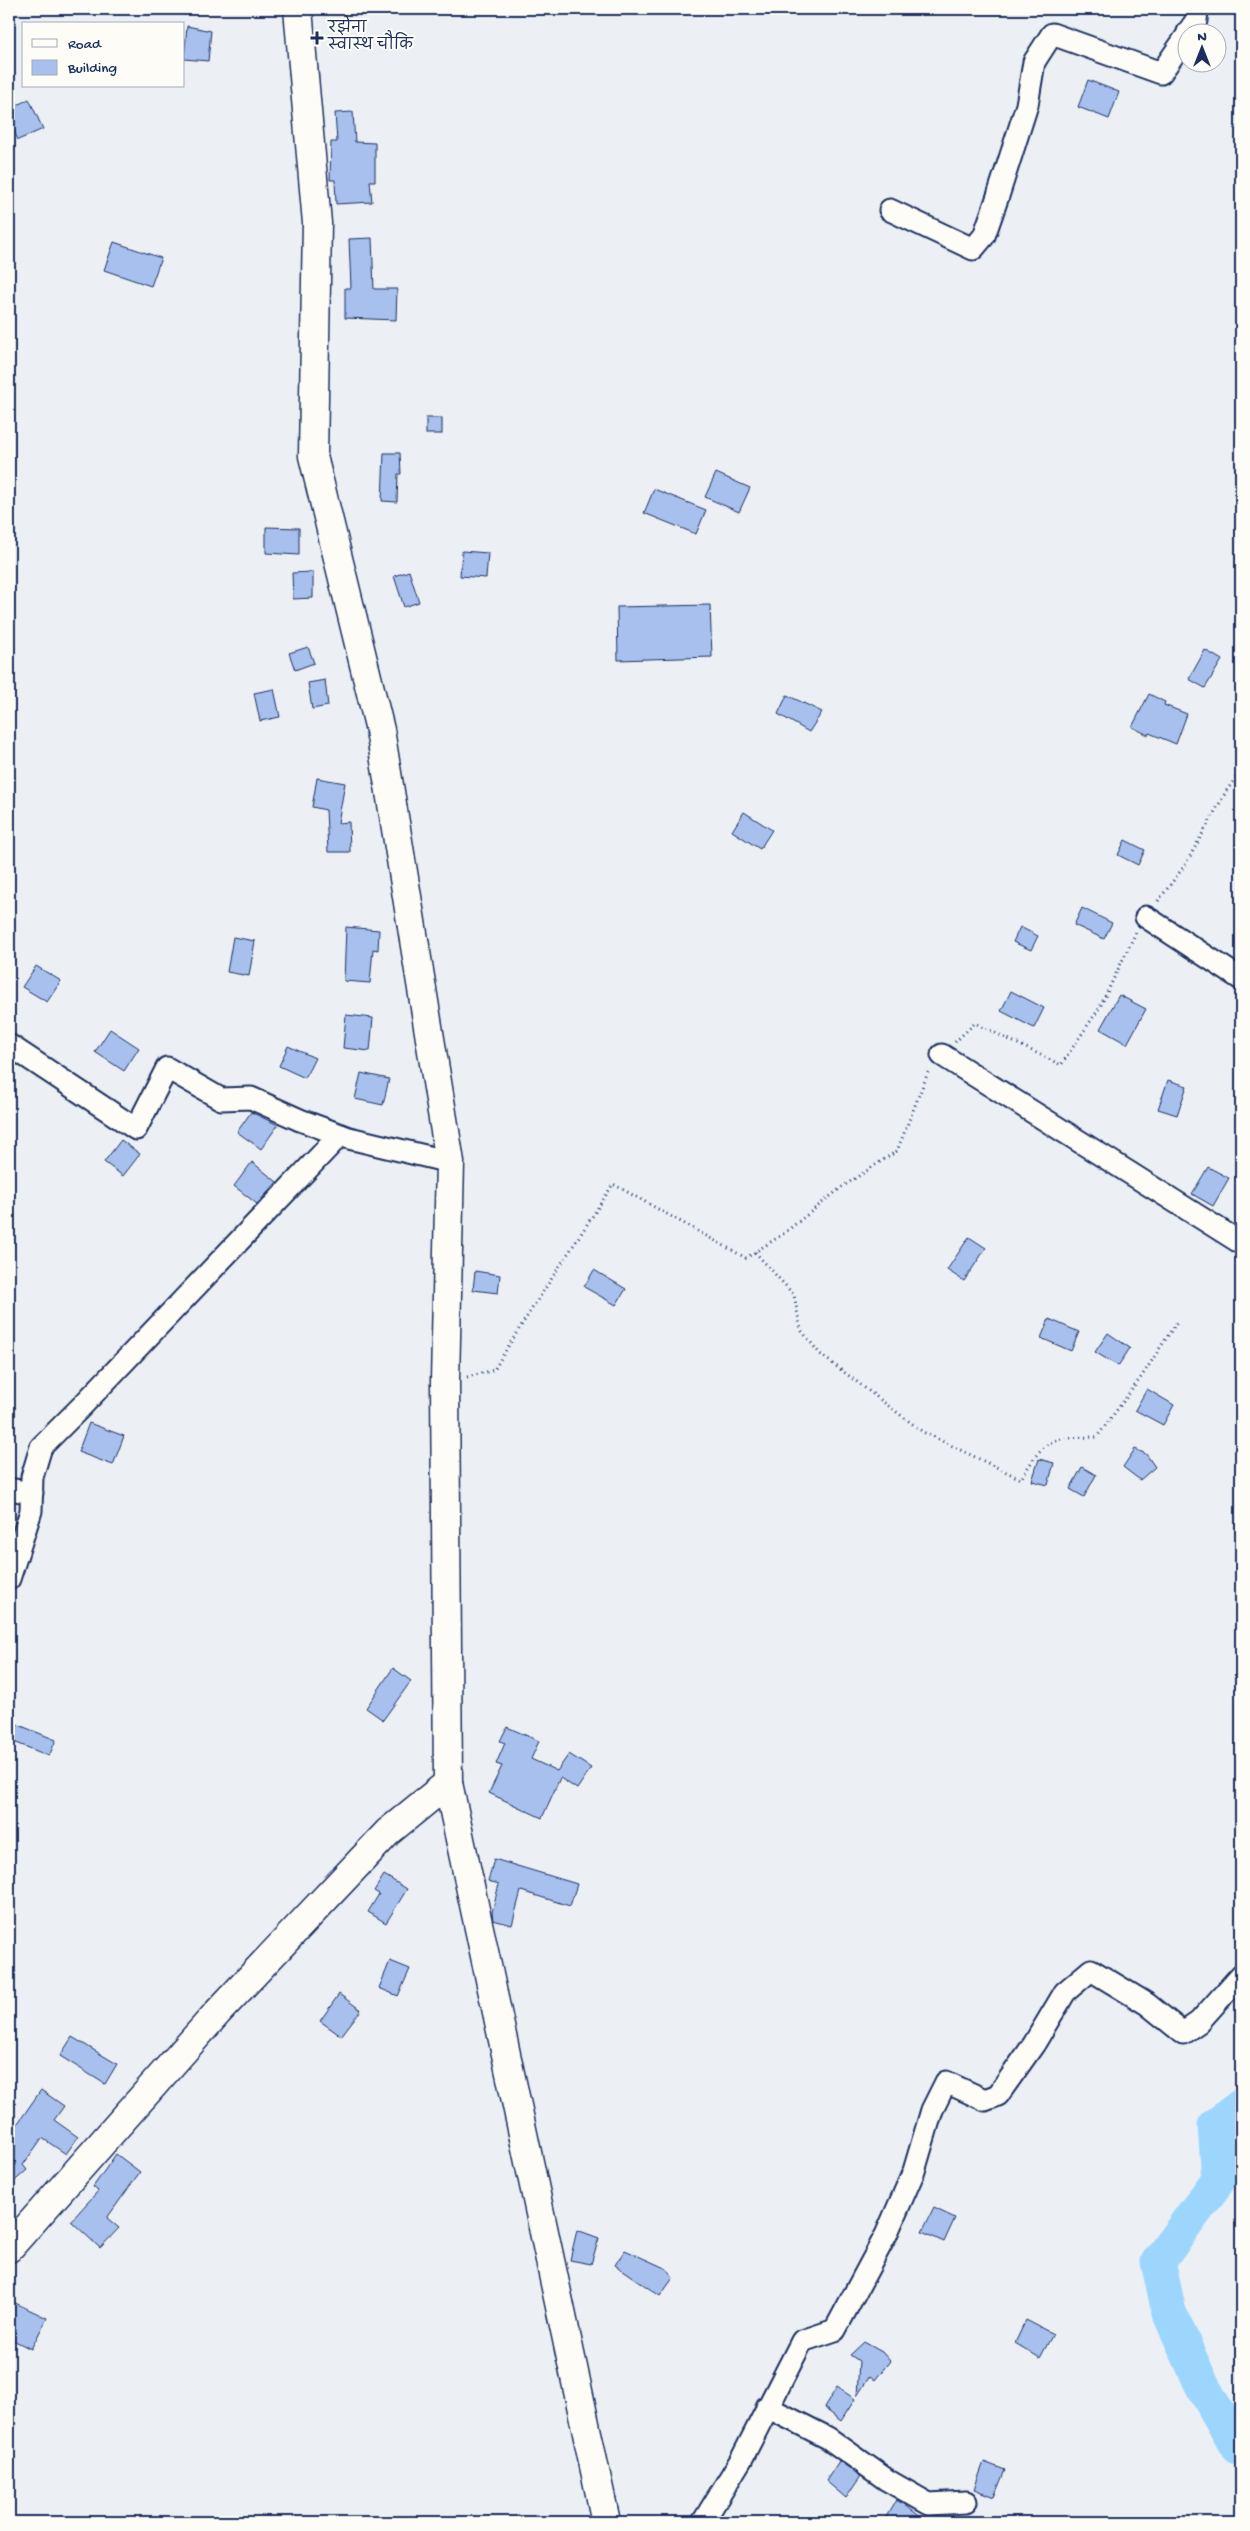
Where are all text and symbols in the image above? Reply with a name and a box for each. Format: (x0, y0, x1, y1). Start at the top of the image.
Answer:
place label: रझेना स्वास्थ चौकि (327, 13, 414, 55)
legend (22, 22, 185, 88)
north arrow (1178, 22, 1228, 72)
text: N (1197, 29, 1207, 46)
marker: रझेना स्वास्थ चौकि (310, 31, 324, 45)
text: Road (68, 36, 102, 54)
text: Building (67, 60, 117, 78)

